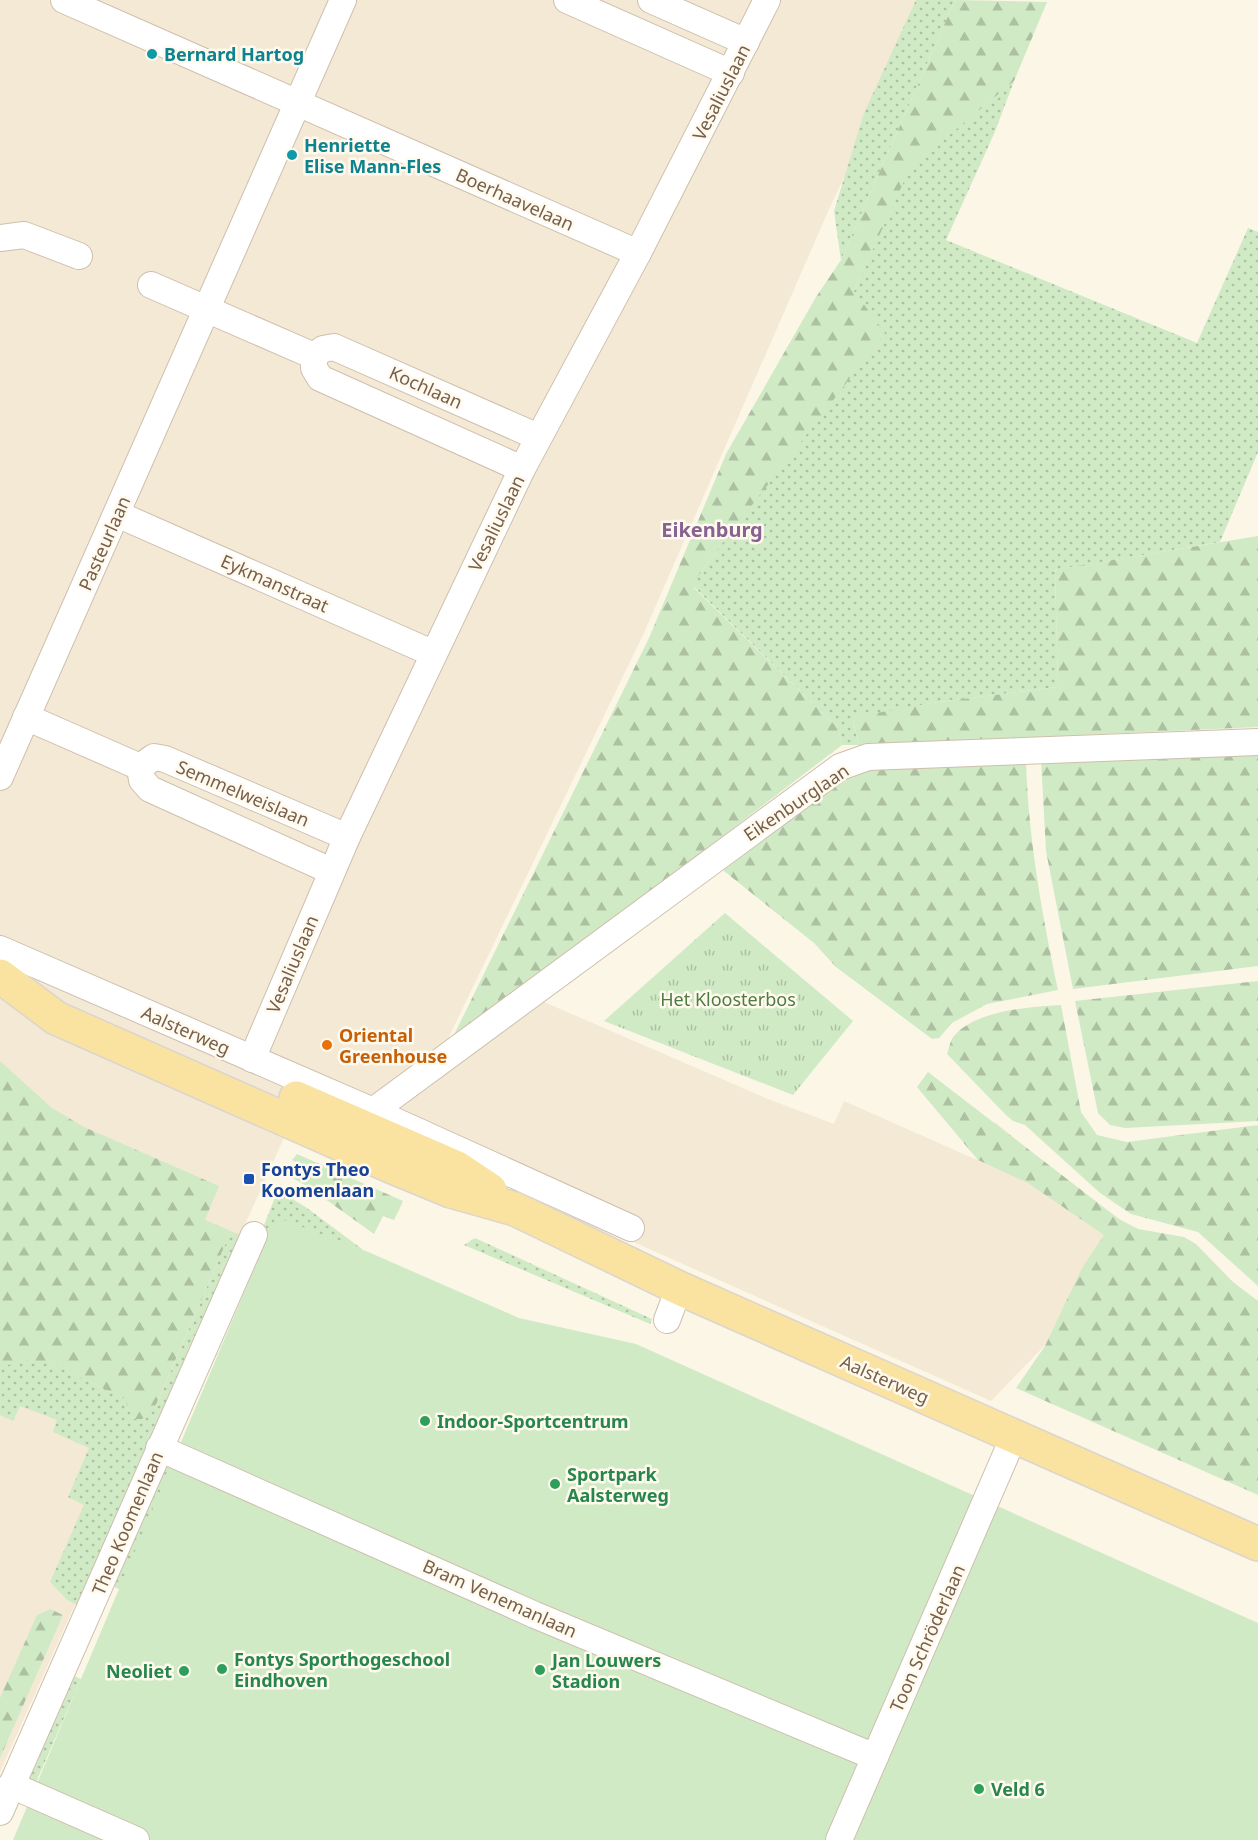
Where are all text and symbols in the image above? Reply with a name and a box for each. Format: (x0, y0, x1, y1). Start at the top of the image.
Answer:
street label: Vesaliuslaan (687, 40, 755, 144)
place label: Bernard Hartog (164, 42, 304, 66)
marker: Bernard Hartog (145, 47, 159, 61)
place label: Henriette Elise Mann-Fles (304, 133, 441, 178)
marker: Henriette Elise Mann-Fles (285, 148, 299, 162)
street label: Boerhaavelaan (452, 162, 578, 236)
street label: Kochlaan (386, 360, 466, 414)
street label: Vesaliuslaan (462, 471, 530, 575)
street label: Pasteurlaan (73, 492, 135, 594)
district label: Eikenburg (661, 516, 763, 543)
street label: Eykmanstraat (217, 548, 333, 618)
street label: Semmelweislaan (173, 754, 313, 832)
street label: Eikenburglaan (739, 758, 853, 846)
street label: Vesaliuslaan (261, 911, 323, 1017)
park label: Het Kloosterbos (660, 987, 796, 1011)
street label: Aalsterweg (138, 1000, 234, 1060)
place label: Oriental Greenhouse (339, 1023, 447, 1068)
marker: Oriental Greenhouse (320, 1038, 334, 1052)
place label: Fontys Theo Koomenlaan (261, 1157, 374, 1202)
marker: Fontys Theo Koomenlaan (242, 1172, 256, 1186)
street label: Aalsterweg (837, 1349, 933, 1409)
place label: Indoor-Sportcentrum (437, 1409, 629, 1433)
marker: Indoor-Sportcentrum (418, 1414, 432, 1428)
street label: Theo Koomenlaan (86, 1447, 168, 1599)
place label: Sportpark Aalsterweg (567, 1462, 669, 1507)
marker: Sportpark Aalsterweg (548, 1477, 562, 1491)
street label: Bram Venemanlaan (419, 1553, 581, 1643)
street label: Toon Schröderlaan (884, 1561, 970, 1715)
place label: Fontys Sporthogeschool Eindhoven (234, 1647, 450, 1692)
place label: Jan Louwers Stadion (550, 1648, 661, 1693)
place label: Neoliet (106, 1659, 172, 1683)
marker: Fontys Sporthogeschool Eindhoven (215, 1662, 229, 1676)
marker: Jan Louwers Stadion (533, 1663, 547, 1677)
marker: Neoliet (177, 1664, 191, 1678)
place label: Veld 6 (991, 1777, 1045, 1801)
marker: Veld 6 (972, 1782, 986, 1796)

